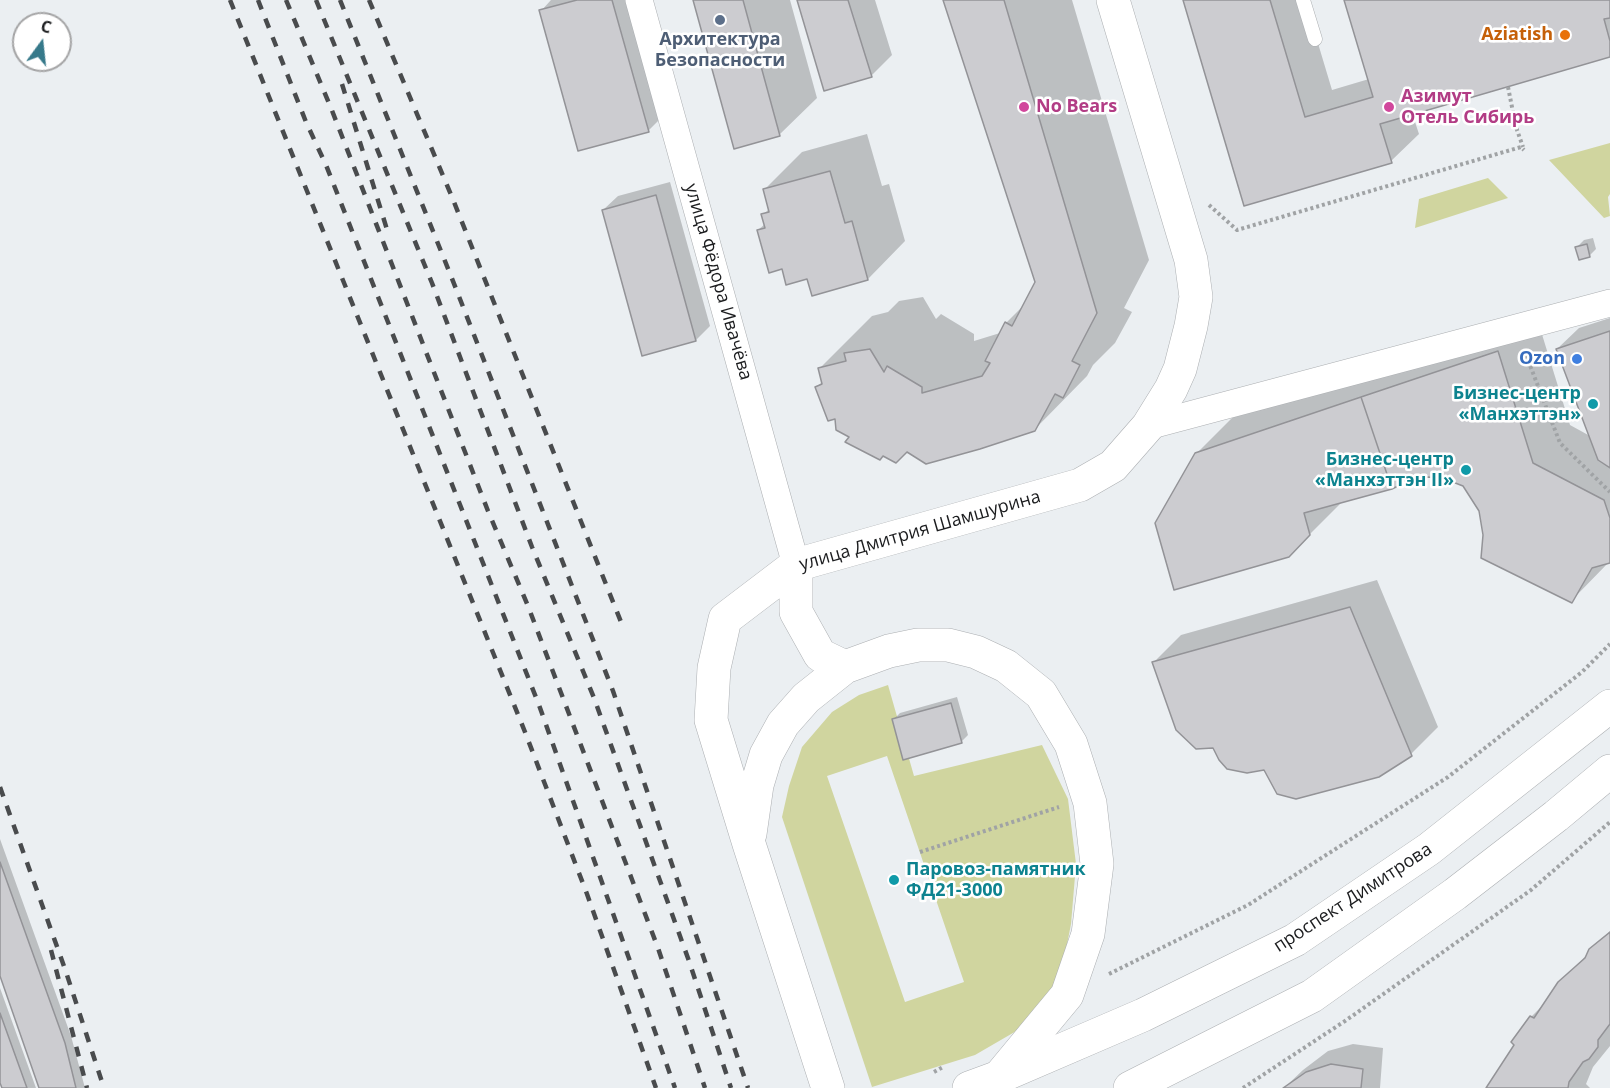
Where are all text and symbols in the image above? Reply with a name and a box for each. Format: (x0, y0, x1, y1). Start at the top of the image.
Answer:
north arrow (12, 12, 72, 72)
marker: Архитектура Безопасности (713, 13, 727, 27)
text: С (38, 15, 54, 38)
place label: Aziatish (1481, 24, 1553, 46)
marker: Aziatish (1558, 28, 1572, 42)
place label: Архитектура Безопасности (655, 29, 785, 72)
place label: Азимут Отель Сибирь (1401, 86, 1534, 128)
place label: No Bears (1036, 96, 1117, 118)
marker: No Bears (1017, 100, 1031, 114)
marker: Азимут Отель Сибирь (1382, 100, 1396, 114)
street label: улица Фёдора Ивачёва (680, 181, 756, 383)
place label: Ozon (1519, 348, 1565, 370)
marker: Ozon (1570, 352, 1584, 366)
place label: Бизнес-центр «Манхэттэн» (1453, 383, 1581, 426)
marker: Бизнес-центр «Манхэттэн» (1586, 397, 1600, 411)
place label: Бизнес-центр «Манхэттэн II» (1315, 449, 1454, 492)
marker: Бизнес-центр «Манхэттэн II» (1459, 463, 1473, 477)
street label: улица Дмитрия Шамшурина (797, 486, 1043, 576)
street label: проспект Димитрова (1270, 839, 1436, 957)
place label: Паровоз-памятник ФД21-3000 (906, 859, 1086, 902)
marker: Паровоз-памятник ФД21-3000 (887, 873, 901, 887)

